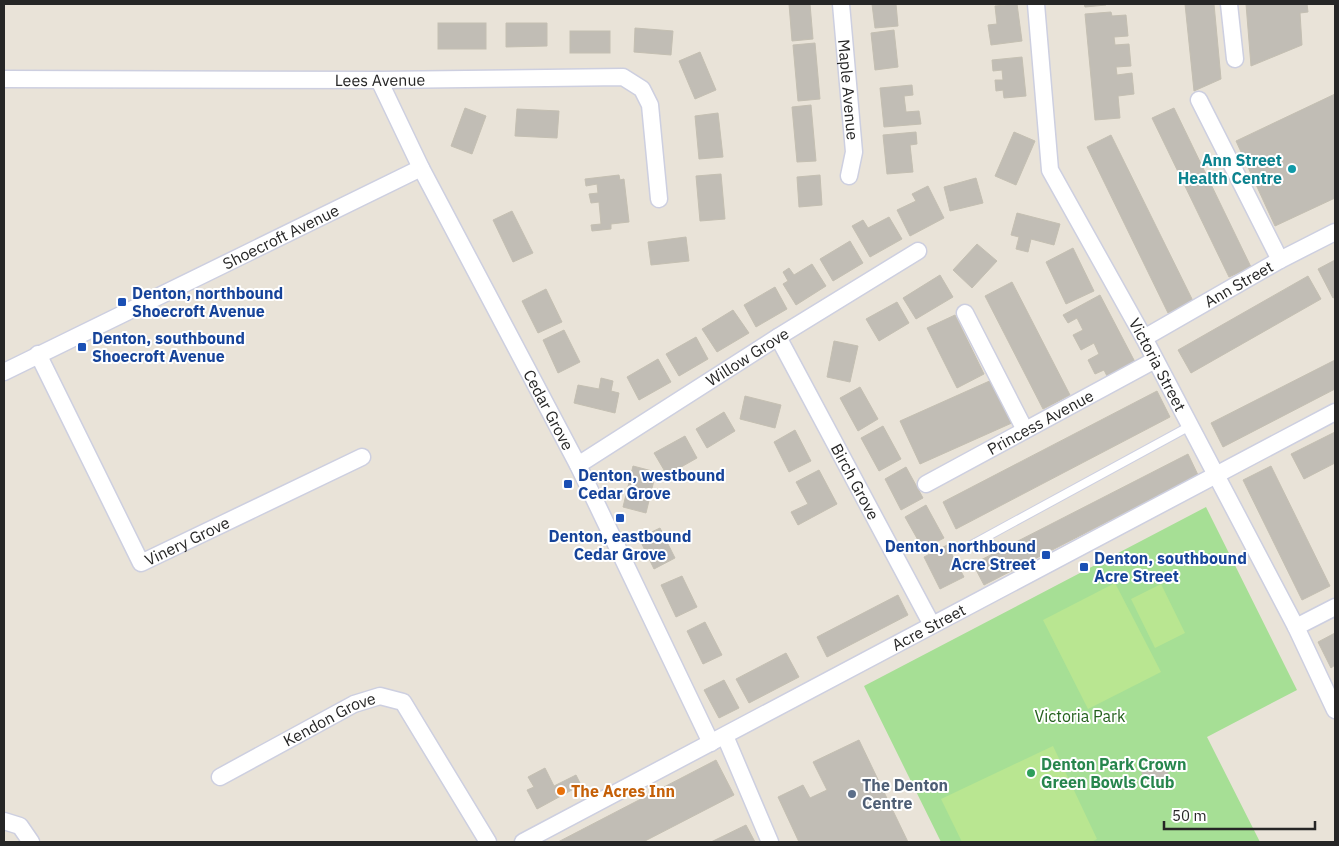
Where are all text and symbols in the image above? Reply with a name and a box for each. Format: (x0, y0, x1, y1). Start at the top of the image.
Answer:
street label: Maple Avenue (834, 38, 863, 141)
street label: Lees Avenue (335, 69, 426, 90)
place label: Ann Street Health Centre (1178, 150, 1282, 188)
marker: Ann Street Health Centre (1286, 163, 1298, 175)
street label: Shoecroft Avenue (219, 200, 342, 274)
street label: Ann Street (1201, 256, 1277, 311)
place label: Denton, northbound Shoecroft Avenue (132, 283, 283, 321)
marker: Denton, northbound Shoecroft Avenue (116, 296, 128, 308)
street label: Victoria Street (1125, 314, 1191, 414)
street label: Willow Grove (702, 323, 792, 390)
place label: Denton, southbound Shoecroft Avenue (92, 328, 245, 366)
marker: Denton, southbound Shoecroft Avenue (76, 341, 88, 353)
street label: Cedar Grove (519, 366, 578, 454)
street label: Princess Avenue (984, 385, 1097, 459)
street label: Birch Grove (827, 440, 884, 523)
place label: Denton, westbound Cedar Grove (578, 465, 725, 503)
marker: Denton, westbound Cedar Grove (562, 478, 574, 490)
street label: Vinery Grove (141, 512, 233, 570)
marker: Denton, eastbound Cedar Grove (614, 512, 626, 524)
place label: Denton, eastbound Cedar Grove (549, 526, 691, 564)
place label: Denton, northbound Acre Street (885, 536, 1036, 574)
place label: Denton, southbound Acre Street (1094, 548, 1247, 586)
marker: Denton, northbound Acre Street (1040, 549, 1052, 561)
marker: Denton, southbound Acre Street (1078, 561, 1090, 573)
street label: Acre Street (888, 599, 969, 655)
street label: Kendon Grove (280, 688, 378, 751)
park label: Victoria Park (1035, 706, 1126, 726)
place label: Denton Park Crown Green Bowls Club (1041, 754, 1187, 792)
marker: Denton Park Crown Green Bowls Club (1025, 767, 1037, 779)
place label: The Denton Centre (862, 775, 948, 813)
place label: The Acres Inn (571, 781, 675, 801)
marker: The Acres Inn (555, 785, 567, 797)
marker: The Denton Centre (846, 788, 858, 800)
scale bar (1164, 798, 1315, 830)
text: 50 m (1172, 806, 1207, 825)

